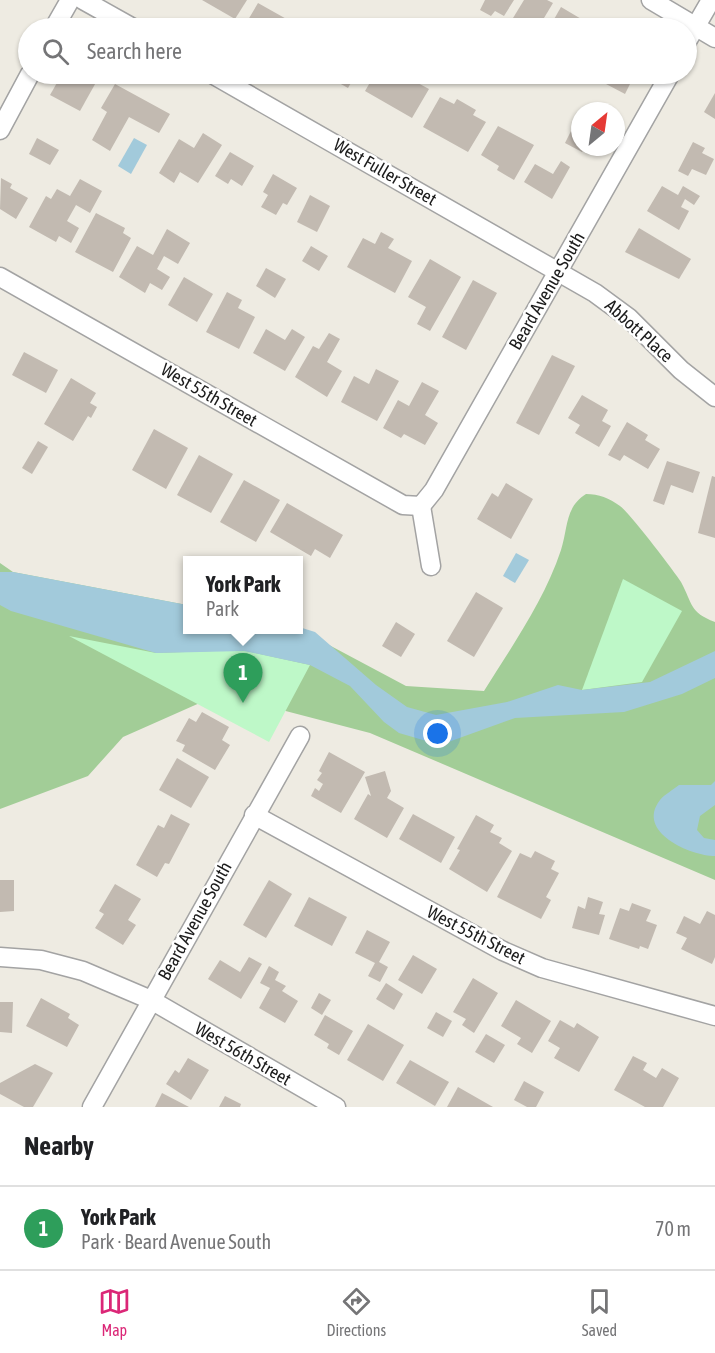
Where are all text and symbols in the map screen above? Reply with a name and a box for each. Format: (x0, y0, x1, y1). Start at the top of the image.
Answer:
search box (18, 18, 697, 84)
icon: search (39, 35, 72, 68)
text: Search here (87, 38, 182, 64)
north arrow (571, 102, 625, 156)
street label: West Fuller Street (330, 134, 440, 209)
street label: Beard Avenue South (504, 228, 589, 353)
street label: Abbott Place (601, 295, 678, 367)
street label: West 55th Street (157, 359, 261, 431)
popup (183, 556, 303, 634)
text: York Park (206, 571, 280, 597)
text: Park (206, 597, 239, 620)
pin: 1 (224, 654, 262, 703)
your location (423, 719, 452, 748)
street label: Beard Avenue South (153, 858, 236, 984)
street label: West 55th Street (424, 901, 529, 968)
street label: West 56th Street (191, 1018, 295, 1090)
text: Nearby (24, 1131, 94, 1161)
text: York Park (81, 1204, 156, 1230)
text: 1 (39, 1217, 48, 1240)
text: 70 m (655, 1217, 691, 1240)
text: Park · Beard Avenue South (81, 1230, 271, 1253)
tab: Map (98, 1285, 131, 1339)
tab: Directions (326, 1285, 386, 1339)
tab: Saved (582, 1285, 617, 1339)

